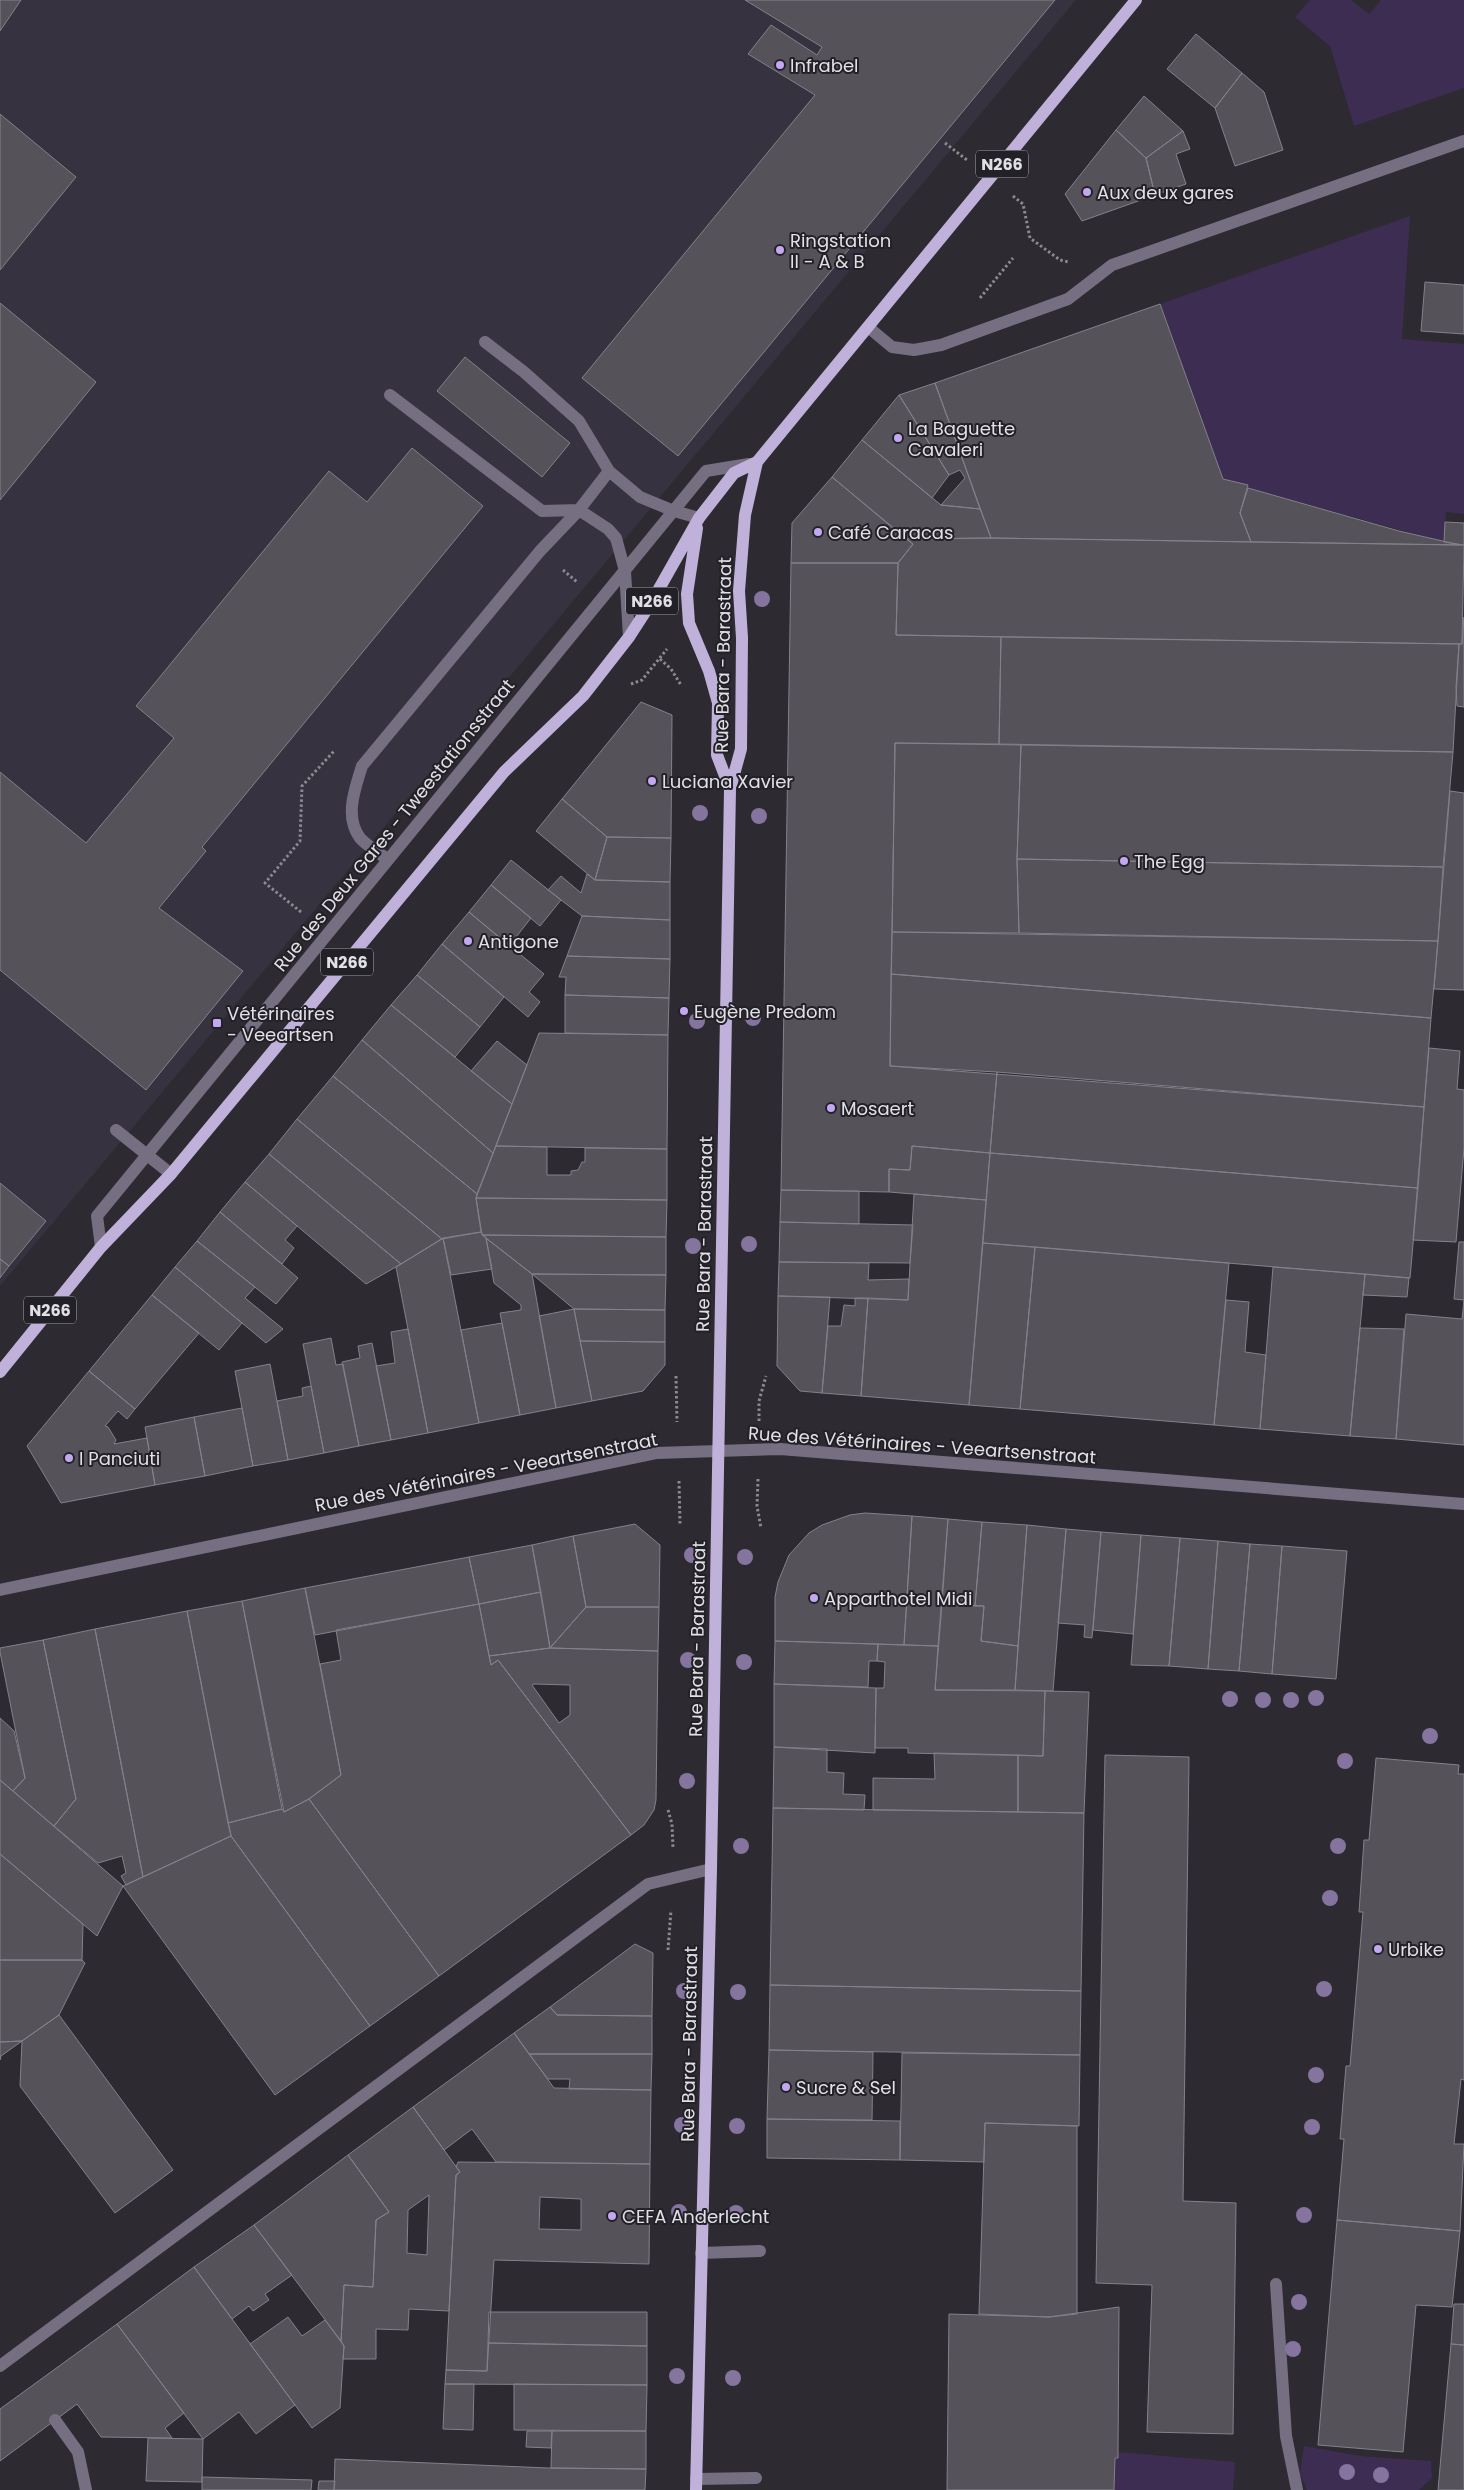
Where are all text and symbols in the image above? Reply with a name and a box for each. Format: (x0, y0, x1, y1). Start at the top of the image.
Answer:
place label: Infrabel (790, 53, 859, 78)
marker: Infrabel (774, 59, 786, 71)
road number: N266 (976, 150, 1028, 178)
place label: Aux deux gares (1097, 180, 1234, 205)
marker: Aux deux gares (1081, 186, 1093, 198)
place label: Ringstation II - A & B (790, 228, 891, 274)
marker: Ringstation II - A & B (774, 244, 786, 256)
place label: La Baguette Cavaleri (908, 416, 1015, 462)
marker: La Baguette Cavaleri (892, 432, 904, 444)
place label: Café Caracas (828, 520, 953, 545)
marker: Café Caracas (812, 526, 824, 538)
street label: Rue Bara - Barastraat (709, 557, 737, 753)
road number: N266 (626, 588, 678, 614)
street label: Rue des Deux Gares - Tweestationsstraat (268, 673, 520, 977)
place label: Luciana Xavier (662, 769, 793, 794)
marker: Luciana Xavier (646, 775, 658, 787)
place label: The Egg (1134, 849, 1205, 874)
marker: The Egg (1118, 855, 1130, 867)
place label: Antigone (478, 929, 559, 954)
marker: Antigone (462, 935, 474, 947)
road number: N266 (321, 949, 373, 976)
place label: Eugène Predom (694, 999, 836, 1024)
place label: Vétérinaires - Veeartsen (227, 1001, 335, 1047)
marker: Eugène Predom (678, 1005, 690, 1017)
marker: Vétérinaires - Veeartsen (211, 1017, 223, 1029)
place label: Mosaert (841, 1096, 914, 1121)
marker: Mosaert (825, 1102, 837, 1114)
street label: Rue Bara - Barastraat (690, 1136, 718, 1332)
road number: N266 (24, 1296, 76, 1324)
street label: Rue des Vétérinaires - Veeartsenstraat (747, 1420, 1097, 1470)
street label: Rue des Vétérinaires - Veeartsenstraat (313, 1426, 659, 1518)
place label: I Panciuti (79, 1446, 160, 1471)
marker: I Panciuti (63, 1452, 75, 1464)
street label: Rue Bara - Barastraat (683, 1541, 711, 1737)
place label: Apparthotel Midi (824, 1586, 972, 1611)
marker: Apparthotel Midi (808, 1592, 820, 1604)
place label: Urbike (1388, 1937, 1444, 1962)
marker: Urbike (1372, 1943, 1384, 1955)
street label: Rue Bara - Barastraat (675, 1946, 703, 2142)
place label: Sucre & Sel (796, 2075, 896, 2100)
marker: Sucre & Sel (780, 2081, 792, 2093)
place label: CEFA Anderlecht (622, 2204, 769, 2229)
marker: CEFA Anderlecht (606, 2210, 618, 2222)

